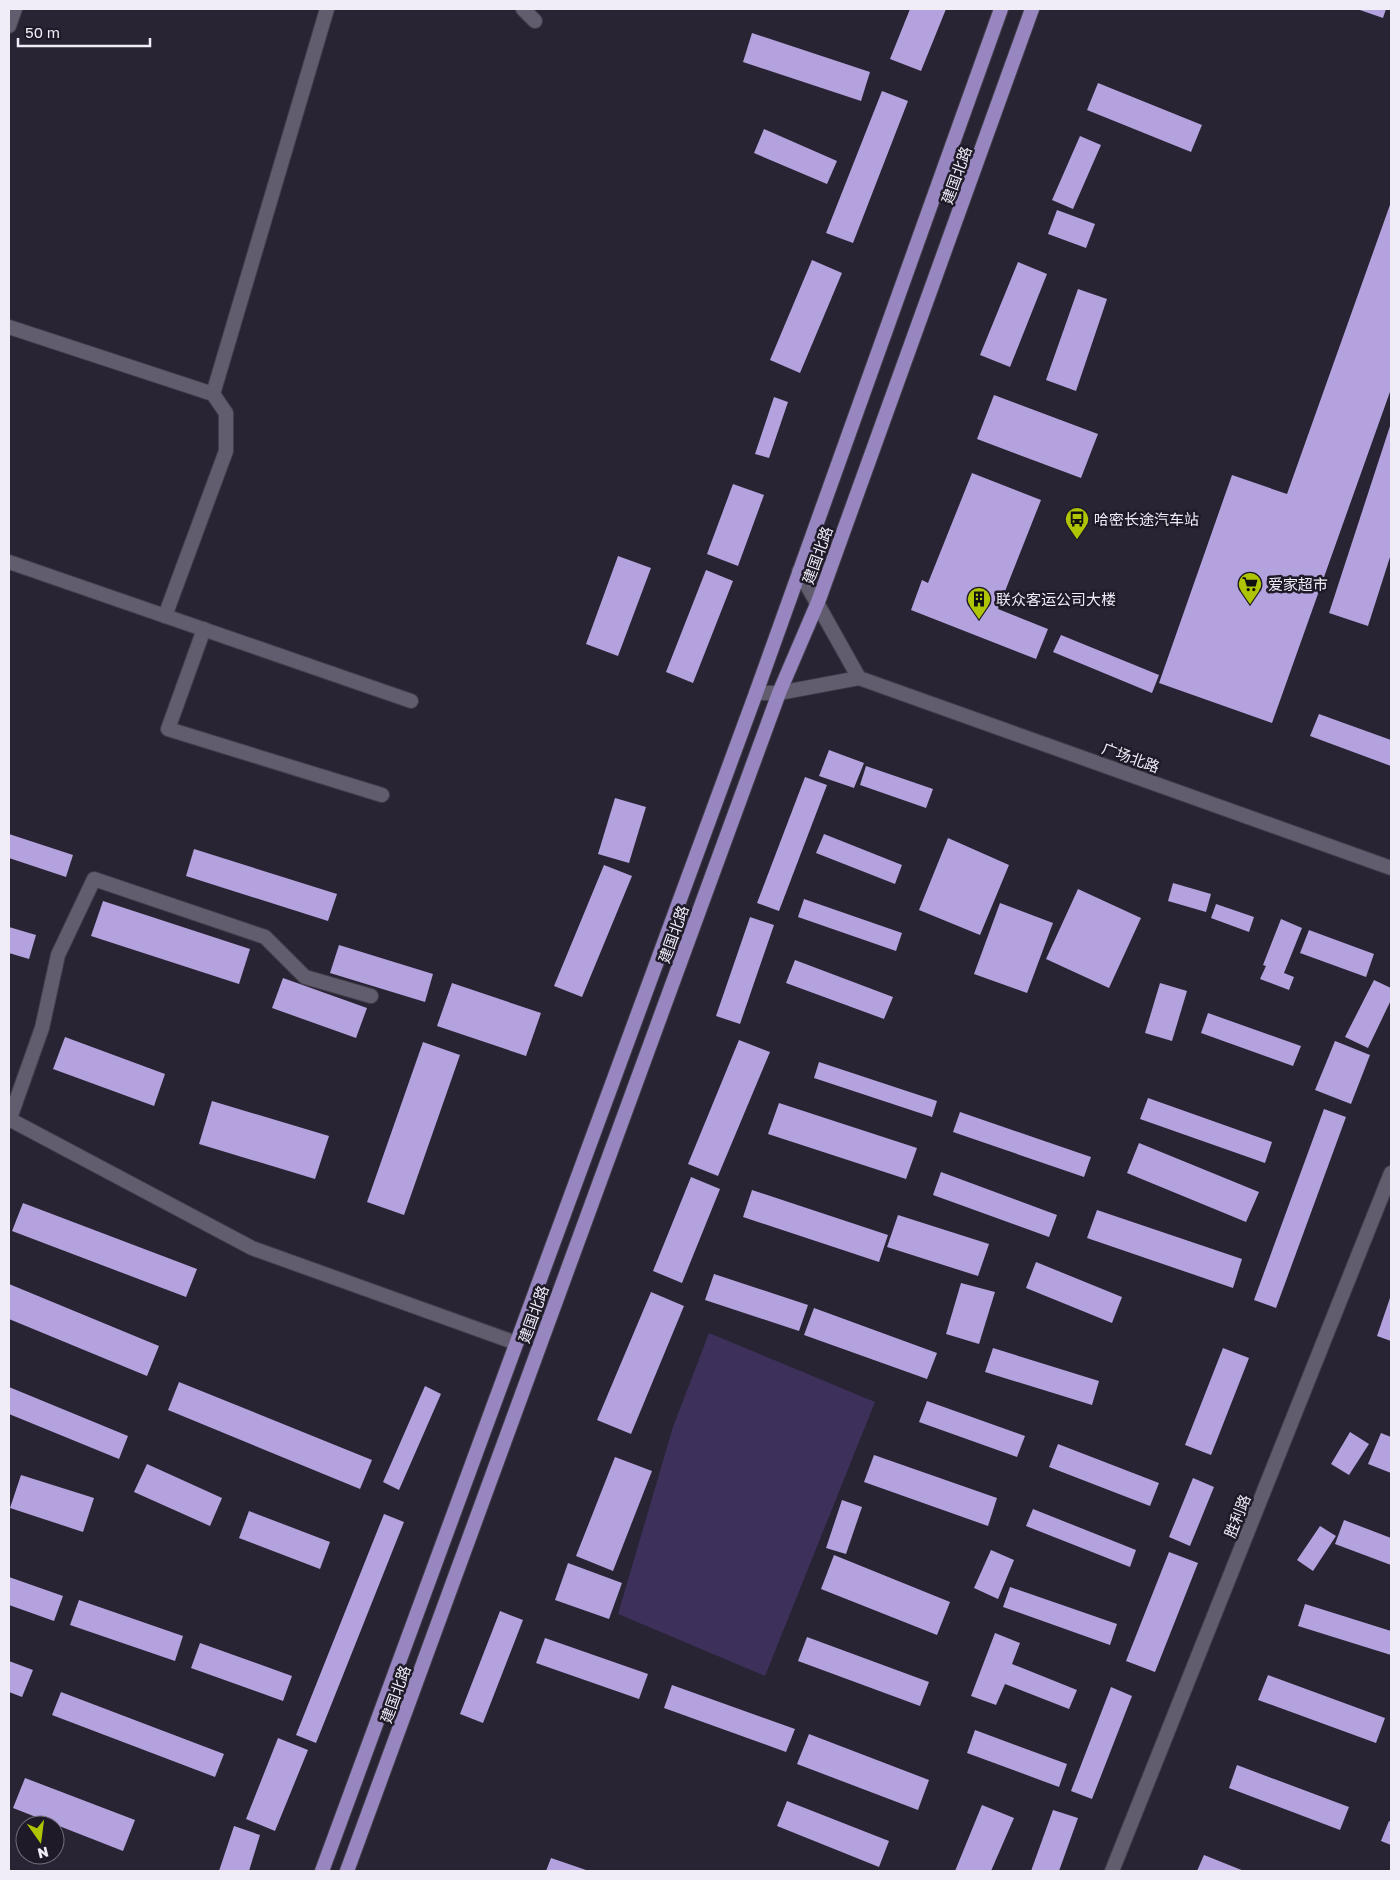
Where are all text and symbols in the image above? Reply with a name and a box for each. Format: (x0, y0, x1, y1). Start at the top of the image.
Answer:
scale bar (18, 15, 150, 47)
text: 50 m (25, 23, 60, 41)
street label: 建国北路 (937, 144, 975, 206)
bus stop icon: 哈密长途汽车站 (1064, 506, 1090, 540)
place label: 哈密长途汽车站 (1094, 510, 1199, 528)
street label: 建国北路 (798, 524, 836, 586)
supermarket icon: 爱家超市 (1237, 571, 1263, 605)
place label: 爱家超市 (1268, 575, 1328, 593)
building icon: 联众客运公司大楼 (966, 586, 992, 620)
place label: 联众客运公司大楼 (996, 590, 1116, 608)
street label: 广场北路 (1100, 738, 1162, 776)
street label: 建国北路 (654, 903, 692, 965)
street label: 建国北路 (514, 1283, 552, 1345)
street label: 胜利路 (1220, 1492, 1254, 1540)
street label: 建国北路 (376, 1663, 414, 1725)
north arrow (15, 1815, 65, 1865)
text: N (36, 1844, 50, 1863)

